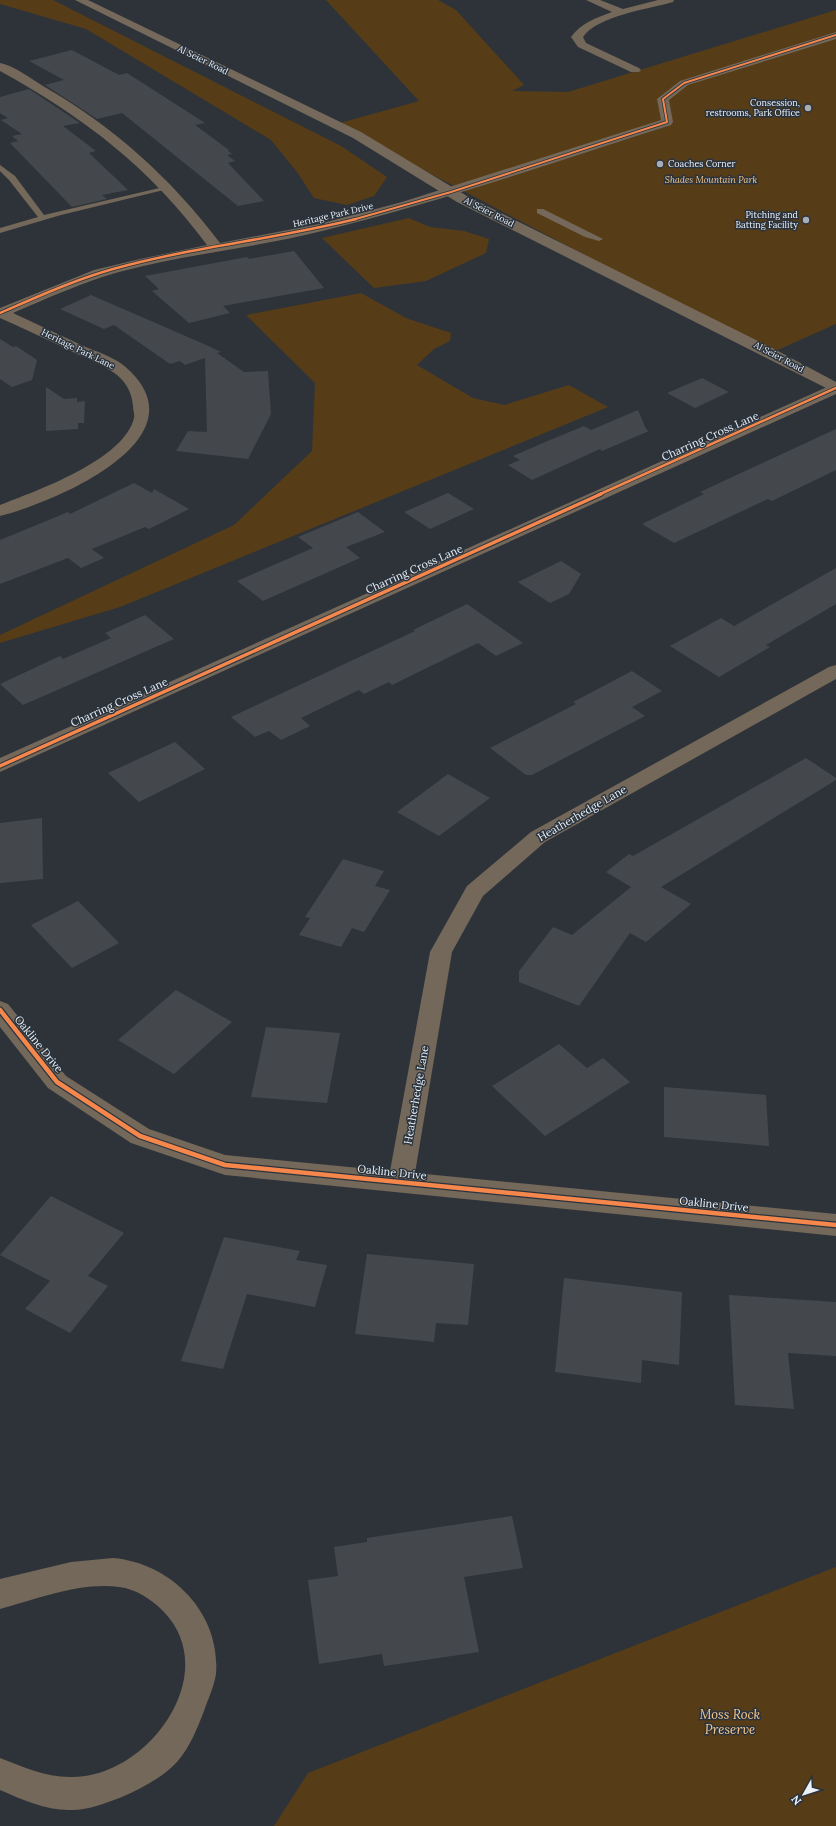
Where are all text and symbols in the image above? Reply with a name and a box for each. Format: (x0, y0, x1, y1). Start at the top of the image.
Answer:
street label: Al Seier Road (175, 42, 231, 77)
place label: Consession, restrooms, Park Office (706, 97, 800, 118)
marker: Consession, restrooms, Park Office (803, 103, 813, 113)
place label: Coaches Corner (668, 158, 736, 169)
marker: Coaches Corner (655, 159, 665, 169)
park label: Shades Mountain Park (665, 174, 757, 185)
street label: Al Seier Road (461, 194, 517, 229)
street label: Heritage Park Drive (292, 200, 374, 229)
place label: Pitching and Batting Facility (736, 209, 799, 230)
marker: Pitching and Batting Facility (801, 215, 811, 225)
street label: Heritage Park Lane (40, 326, 117, 371)
street label: Al Seier Road (751, 338, 807, 375)
street label: Charring Cross Lane (659, 408, 761, 464)
street label: Charring Cross Lane (363, 541, 465, 597)
street label: Charring Cross Lane (68, 674, 170, 730)
street label: Heatherhedge Lane (535, 782, 629, 844)
street label: Oakline Drive (12, 1013, 66, 1075)
street label: Heatherhedge Lane (400, 1044, 432, 1146)
street label: Oakline Drive (357, 1161, 427, 1183)
street label: Oakline Drive (679, 1193, 749, 1215)
park label: Moss Rock Preserve (700, 1706, 761, 1738)
north arrow (784, 1774, 824, 1814)
text: N (788, 1792, 804, 1808)

